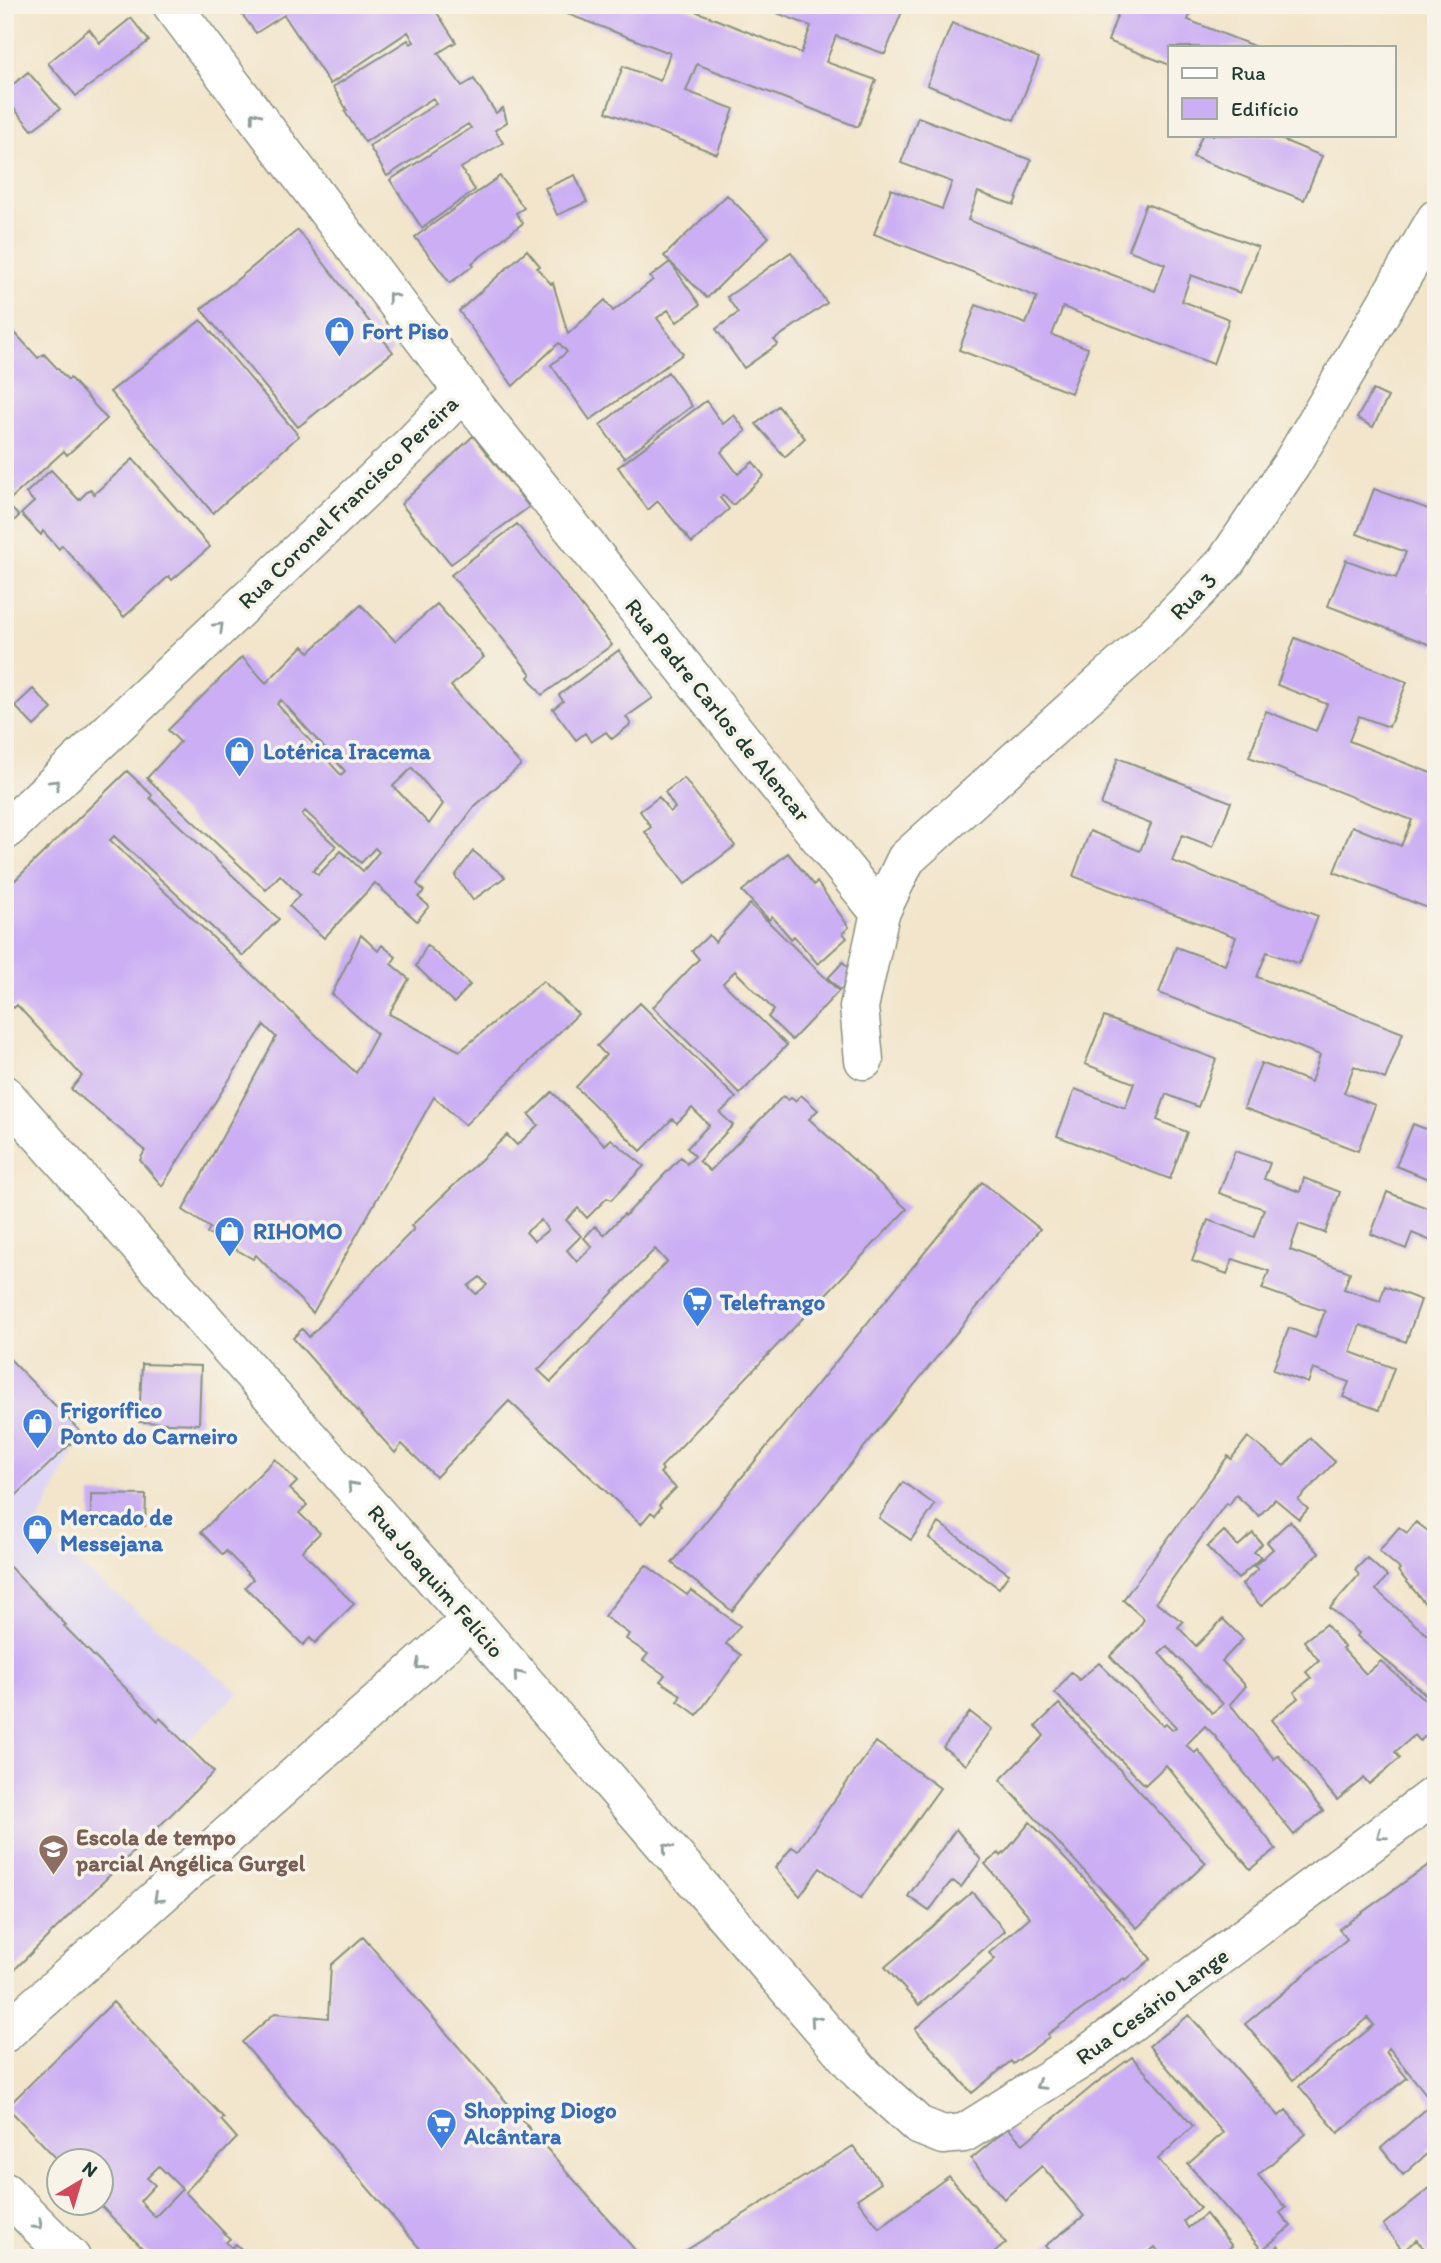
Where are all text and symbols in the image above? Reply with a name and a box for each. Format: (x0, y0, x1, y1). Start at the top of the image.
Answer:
legend (1168, 46, 1396, 136)
text: Rua (1231, 60, 1266, 85)
text: Edifício (1231, 96, 1299, 121)
one-way arrow (251, 111, 264, 123)
one-way arrow (388, 293, 401, 305)
shop icon: Fort Piso (322, 314, 356, 358)
place label: Fort Piso (362, 317, 449, 345)
street label: Rua Coronel Francisco Pereira (232, 389, 464, 615)
street label: Rua 3 (1164, 566, 1222, 626)
street label: Rua Padre Carlos de Alencar (619, 593, 817, 827)
one-way arrow (211, 622, 224, 635)
shop icon: Lotérica Iracema (223, 734, 257, 778)
place label: Lotérica Iracema (263, 737, 432, 765)
one-way arrow (46, 780, 59, 793)
shop icon: RIHOMO (213, 1214, 247, 1258)
place label: RIHOMO (253, 1217, 343, 1245)
supermarket icon: Telefrango (680, 1285, 714, 1329)
place label: Telefrango (719, 1288, 825, 1316)
place label: Frigorífico Ponto do Carneiro (60, 1396, 238, 1450)
shop icon: Frigorífico Ponto do Carneiro (20, 1406, 54, 1450)
one-way arrow (348, 1481, 360, 1494)
street label: Rua Joaquim Felício (362, 1499, 510, 1663)
place label: Mercado de Messejana (60, 1503, 173, 1557)
shop icon: Mercado de Messejana (20, 1513, 54, 1557)
one-way arrow (415, 1657, 428, 1670)
one-way arrow (514, 1671, 526, 1684)
place label: Escola de tempo parcial Angélica Gurgel (75, 1823, 306, 1877)
one-way arrow (1376, 1827, 1389, 1839)
school or university icon: Escola de tempo parcial Angélica Gurgel (36, 1833, 70, 1877)
one-way arrow (663, 1843, 675, 1856)
one-way arrow (153, 1890, 166, 1902)
street label: Rua Cesário Lange (1070, 1941, 1234, 2071)
one-way arrow (811, 2015, 823, 2028)
one-way arrow (1034, 2077, 1047, 2090)
place label: Shopping Diogo Alcântara (463, 2096, 617, 2150)
supermarket icon: Shopping Diogo Alcântara (424, 2106, 458, 2150)
north arrow (46, 2148, 116, 2218)
text: N (78, 2156, 102, 2182)
one-way arrow (30, 2217, 42, 2229)

